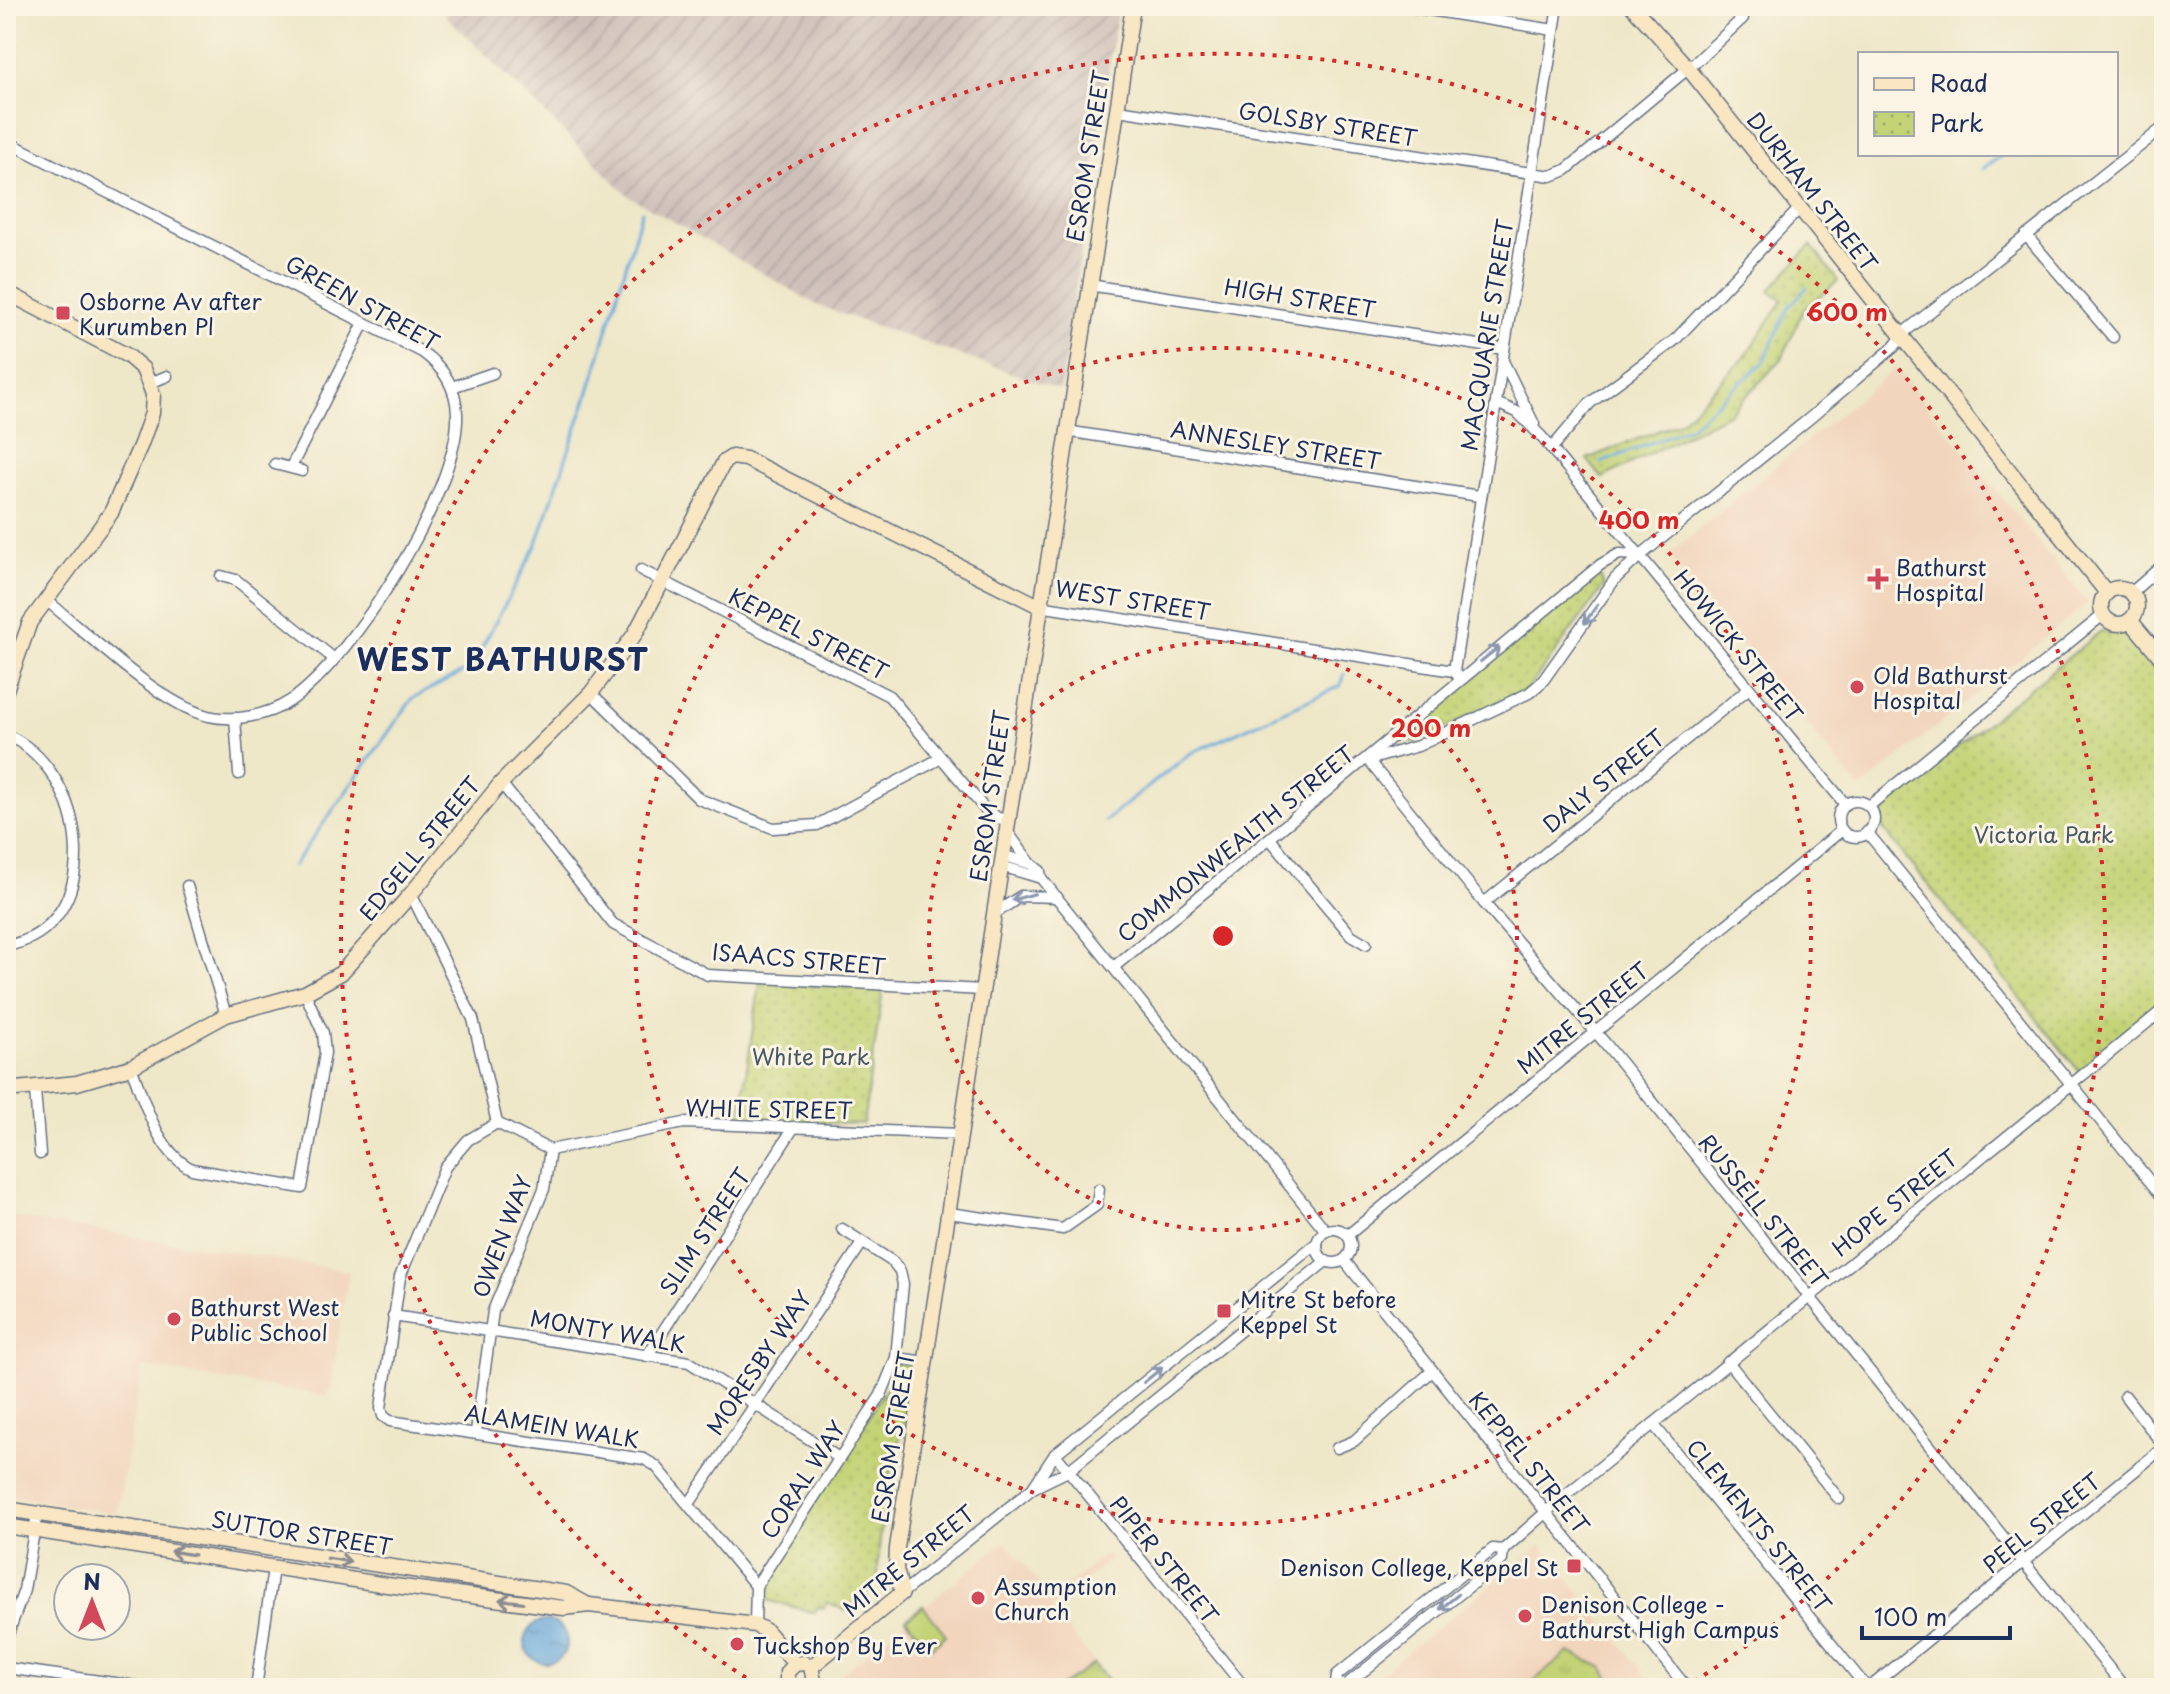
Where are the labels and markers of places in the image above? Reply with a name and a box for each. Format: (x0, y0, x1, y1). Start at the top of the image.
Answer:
place label: Osborne Av after Kurumben Pl (79, 284, 262, 342)
marker: Osborne Av after Kurumben Pl (54, 304, 72, 322)
place label: Bathurst Hospital (1896, 550, 1987, 608)
marker: Bathurst Hospital (1867, 568, 1889, 590)
place label: Old Bathurst Hospital (1873, 658, 2008, 716)
marker: Old Bathurst Hospital (1848, 678, 1866, 696)
centre of rings (1209, 922, 1237, 950)
place label: Mitre St before Keppel St (1240, 1282, 1396, 1340)
place label: Bathurst West Public School (190, 1290, 339, 1348)
marker: Mitre St before Keppel St (1215, 1302, 1233, 1320)
marker: Bathurst West Public School (165, 1310, 183, 1328)
place label: Denison College, Keppel St (1280, 1550, 1558, 1583)
marker: Denison College, Keppel St (1565, 1557, 1583, 1575)
place label: Assumption Church (994, 1569, 1117, 1627)
place label: Denison College - Bathurst High Campus (1541, 1587, 1779, 1645)
marker: Assumption Church (969, 1589, 987, 1607)
marker: Denison College - Bathurst High Campus (1516, 1607, 1534, 1625)
place label: Tuckshop By Ever (753, 1628, 937, 1661)
marker: Tuckshop By Ever (728, 1635, 746, 1653)

